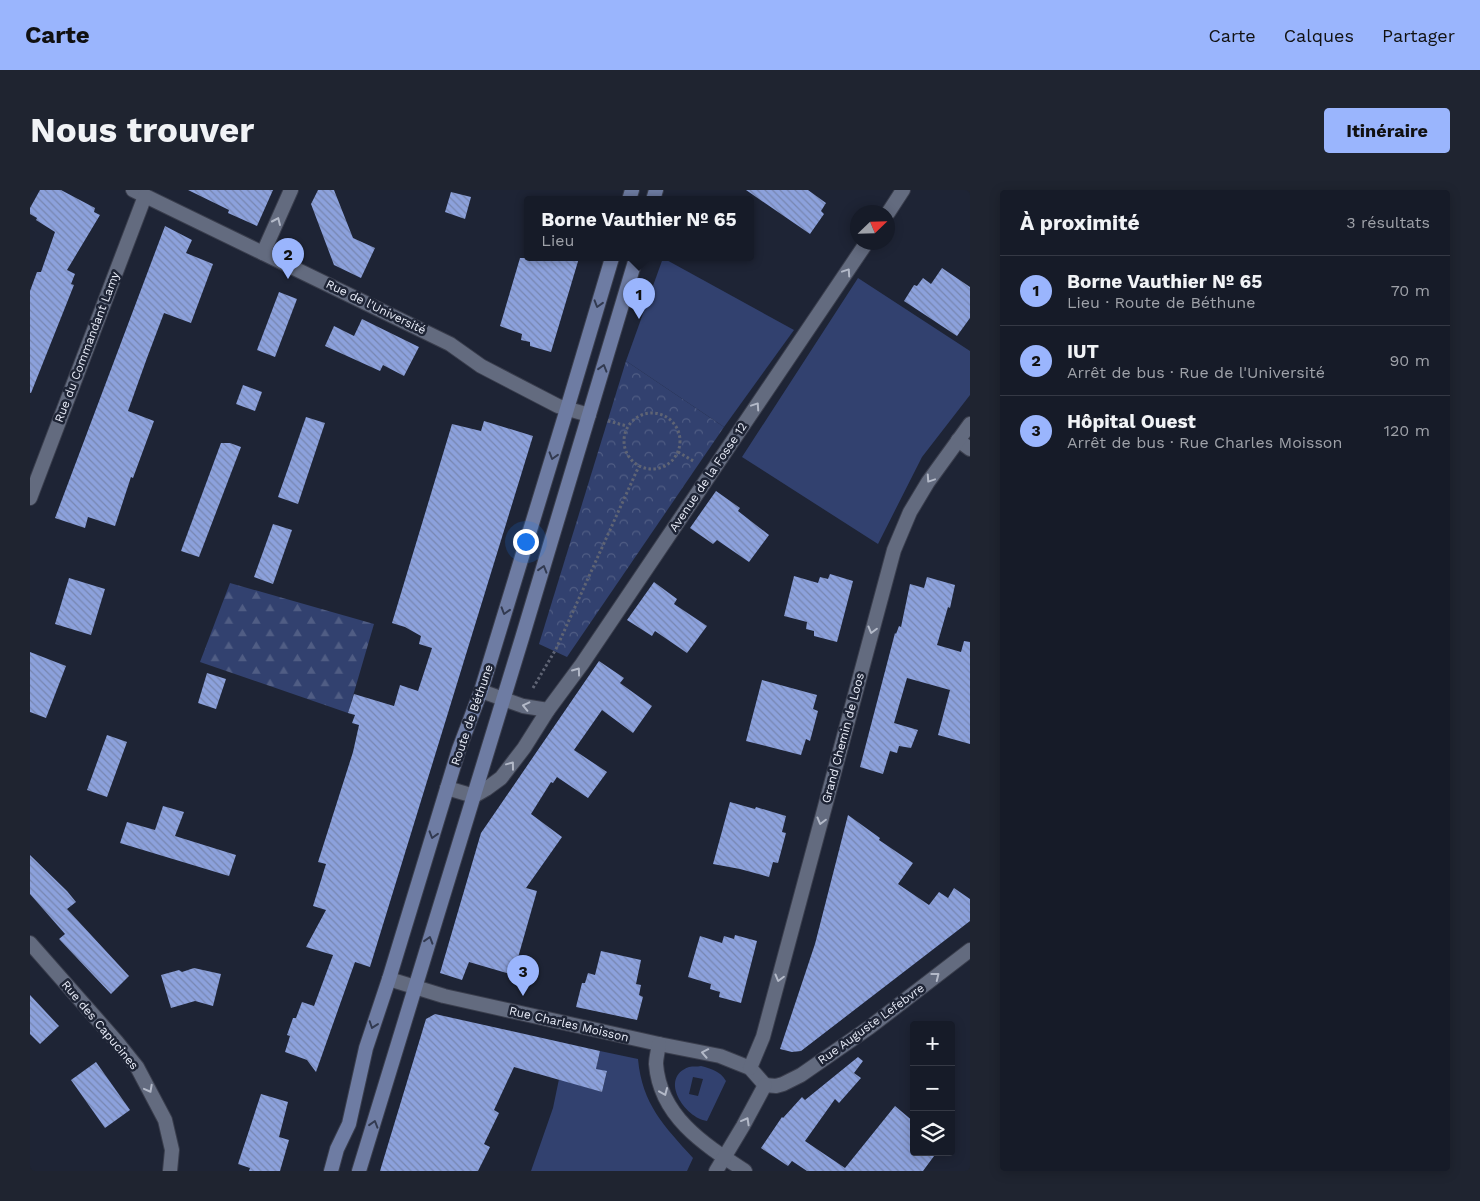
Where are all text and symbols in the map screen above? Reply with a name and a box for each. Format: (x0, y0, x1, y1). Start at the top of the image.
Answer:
text: Carte (25, 21, 90, 49)
text: Carte (1208, 25, 1256, 46)
text: Calques (1284, 25, 1354, 46)
text: Partager (1382, 25, 1455, 46)
button: Itinéraire (1324, 108, 1450, 153)
text: Nous trouver (30, 109, 254, 151)
popup (524, 196, 754, 261)
north arrow (850, 205, 895, 250)
text: Borne Vauthier № 65 (541, 208, 737, 231)
text: À proximité (1020, 210, 1140, 235)
text: 3 résultats (1346, 213, 1430, 232)
one-way arrow (271, 217, 282, 226)
text: Lieu (541, 231, 574, 250)
pin: 2 (272, 238, 304, 279)
one-way arrow (841, 268, 850, 278)
street label: Rue du Commandant Lamy (52, 269, 122, 424)
text: Borne Vauthier № 65 (1067, 270, 1262, 293)
street label: Rue de l'Université (324, 277, 428, 337)
pin: 1 (623, 278, 655, 319)
text: 1 (1033, 281, 1039, 300)
text: 70 m (1391, 281, 1430, 300)
text: Lieu · Route de Béthune (1067, 293, 1255, 312)
one-way arrow (594, 300, 604, 308)
text: IUT (1067, 340, 1099, 363)
text: 2 (1031, 351, 1041, 370)
text: 90 m (1389, 351, 1430, 370)
text: Arrêt de bus · Rue de l'Université (1067, 363, 1325, 382)
one-way arrow (598, 364, 608, 373)
one-way arrow (750, 403, 759, 412)
text: Hôpital Ouest (1067, 410, 1196, 433)
street label: Avenue de la Fosse 12 (666, 420, 750, 534)
text: 3 (1031, 421, 1041, 440)
text: 120 m (1384, 421, 1430, 440)
text: Arrêt de bus · Rue Charles Moisson (1067, 433, 1342, 452)
one-way arrow (549, 451, 559, 460)
one-way arrow (927, 473, 936, 483)
your location (513, 529, 539, 555)
one-way arrow (537, 565, 547, 574)
one-way arrow (501, 607, 511, 615)
one-way arrow (867, 625, 878, 634)
street label: Route de Béthune (448, 663, 496, 767)
one-way arrow (571, 667, 580, 677)
street label: Grand Chemin de Loos (819, 671, 867, 805)
one-way arrow (521, 701, 530, 712)
one-way arrow (505, 761, 514, 771)
one-way arrow (816, 816, 827, 825)
one-way arrow (428, 830, 438, 839)
one-way arrow (423, 936, 433, 945)
pin: 3 (507, 955, 539, 996)
one-way arrow (931, 972, 940, 981)
one-way arrow (774, 973, 785, 982)
street label: Rue des Capucines (59, 978, 141, 1072)
street label: Rue Auguste Lefebvre (815, 981, 927, 1067)
street label: Rue Charles Moisson (508, 1003, 630, 1045)
one-way arrow (369, 1020, 379, 1029)
map controls (910, 1021, 955, 1156)
button: + (910, 1021, 955, 1066)
one-way arrow (701, 1049, 710, 1059)
button: − (910, 1066, 955, 1111)
one-way arrow (143, 1084, 153, 1093)
one-way arrow (657, 1087, 668, 1096)
button: layers (910, 1111, 955, 1156)
one-way arrow (740, 1118, 750, 1127)
one-way arrow (368, 1121, 378, 1129)

